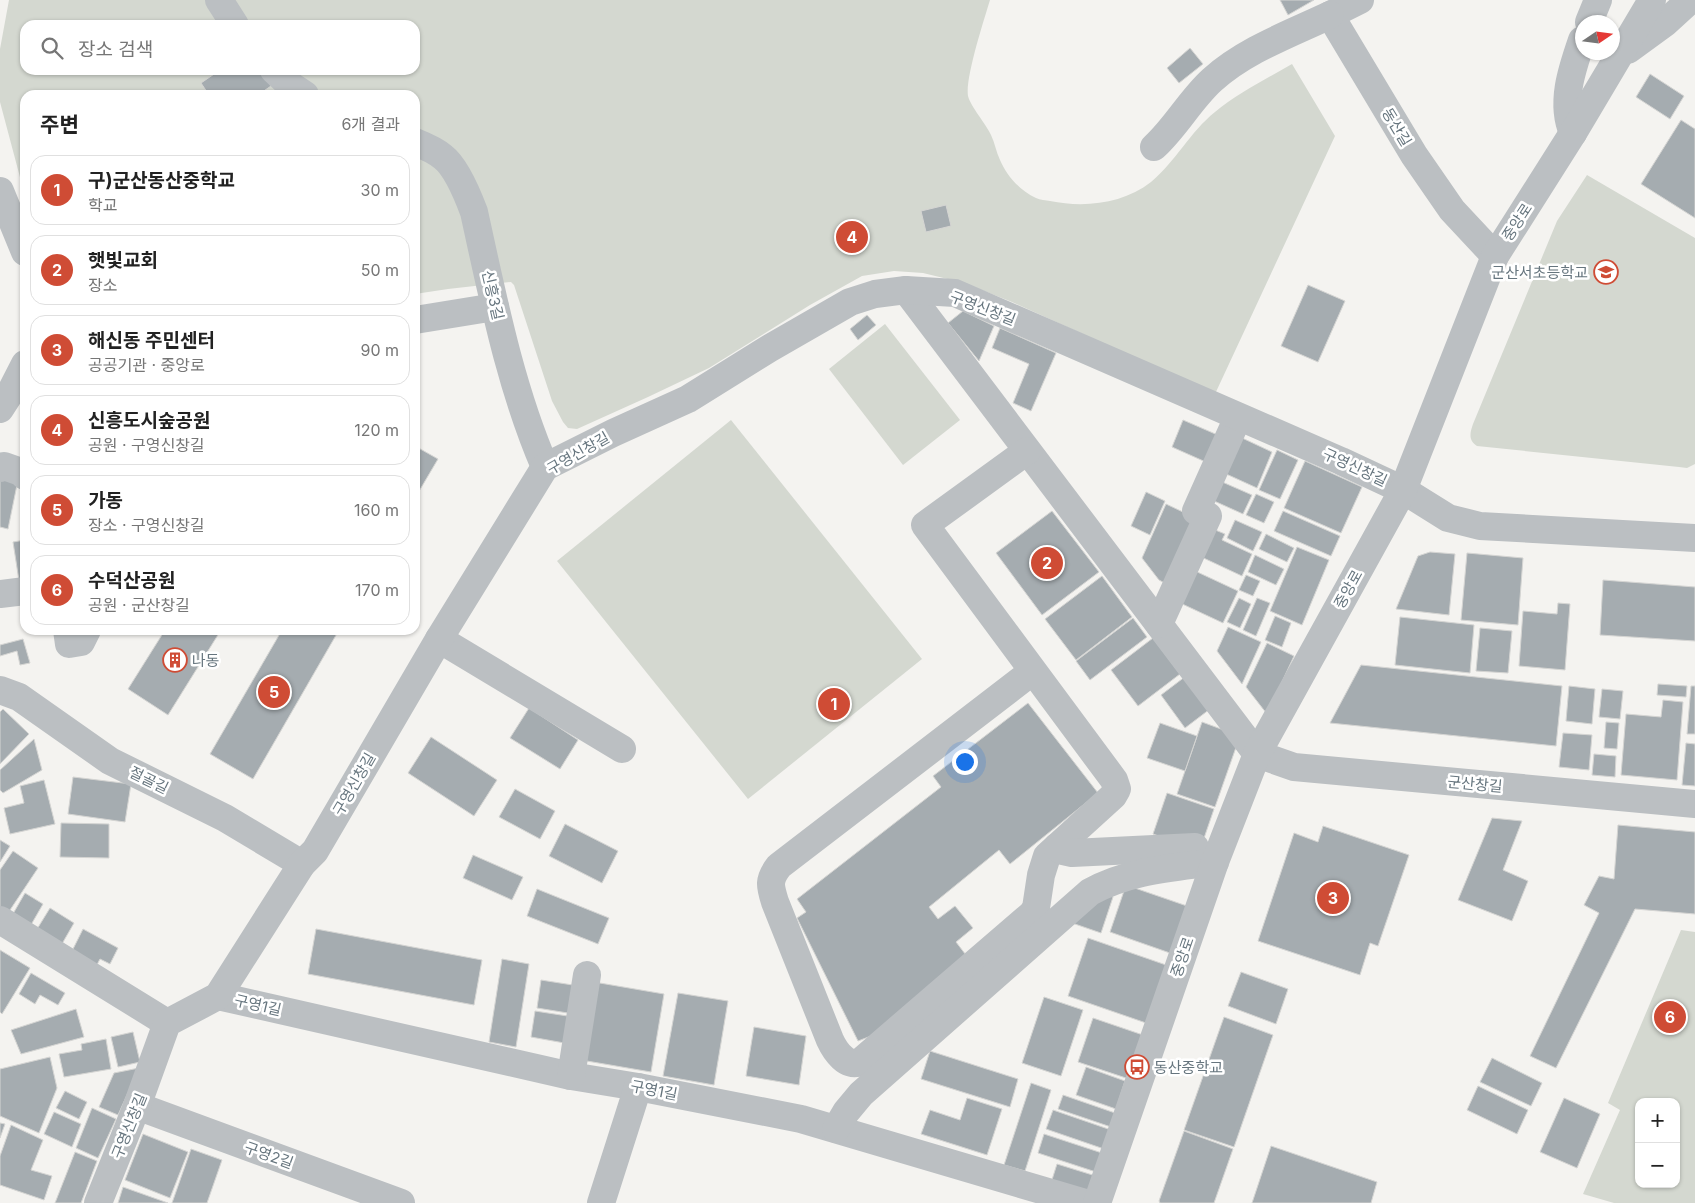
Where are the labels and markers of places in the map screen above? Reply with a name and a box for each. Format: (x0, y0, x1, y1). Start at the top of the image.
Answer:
pin: 4 (836, 218, 868, 256)
school or university icon: 군산서초등학교 (1593, 259, 1619, 285)
place label: 군산서초등학교 (1491, 263, 1588, 282)
pin: 2 (1031, 544, 1063, 582)
building icon: 나동 (162, 647, 188, 673)
place label: 나동 (192, 651, 220, 670)
pin: 5 (258, 673, 290, 711)
pin: 1 (818, 685, 850, 723)
pin: 3 (1317, 879, 1349, 917)
pin: 6 (1654, 998, 1686, 1036)
bus stop icon: 동산중학교 (1124, 1054, 1150, 1080)
place label: 동산중학교 (1154, 1058, 1223, 1077)

